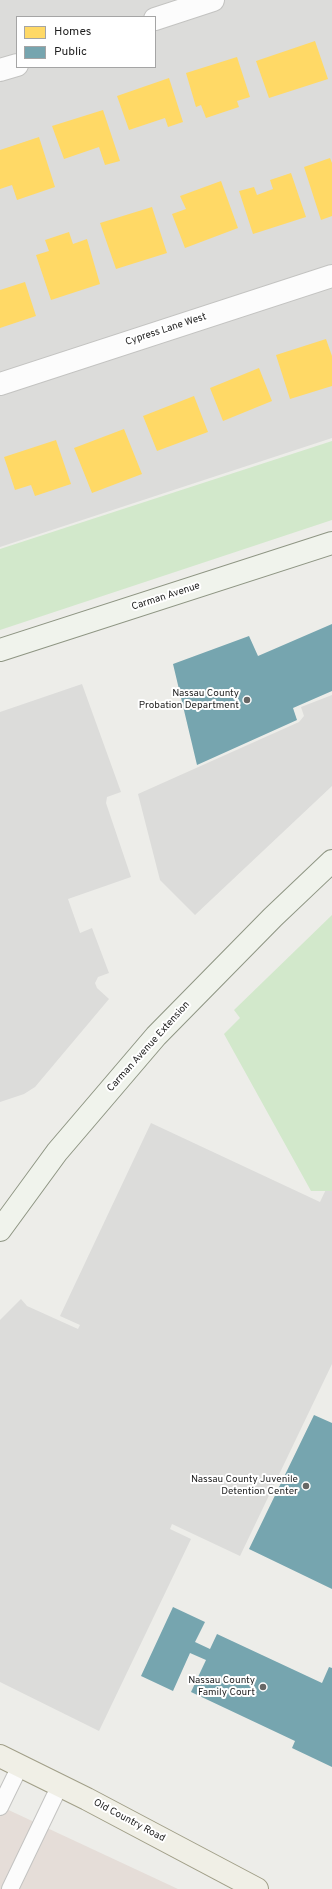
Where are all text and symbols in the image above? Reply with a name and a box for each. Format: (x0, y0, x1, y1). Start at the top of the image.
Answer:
legend (16, 16, 156, 68)
text: Homes (54, 24, 91, 40)
text: Public (54, 44, 87, 60)
street label: Cypress Lane West (124, 311, 208, 349)
street label: Carman Avenue (130, 580, 202, 614)
place label: Nassau County Probation Department (139, 688, 239, 712)
marker: Nassau County Probation Department (242, 695, 252, 705)
street label: Carman Avenue Extension (105, 999, 193, 1095)
place label: Nassau County Juvenile Detention Center (191, 1474, 298, 1498)
marker: Nassau County Juvenile Detention Center (301, 1481, 311, 1491)
place label: Nassau County Family Court (188, 1675, 255, 1698)
marker: Nassau County Family Court (258, 1682, 268, 1692)
street label: Old Country Road (91, 1797, 167, 1845)

